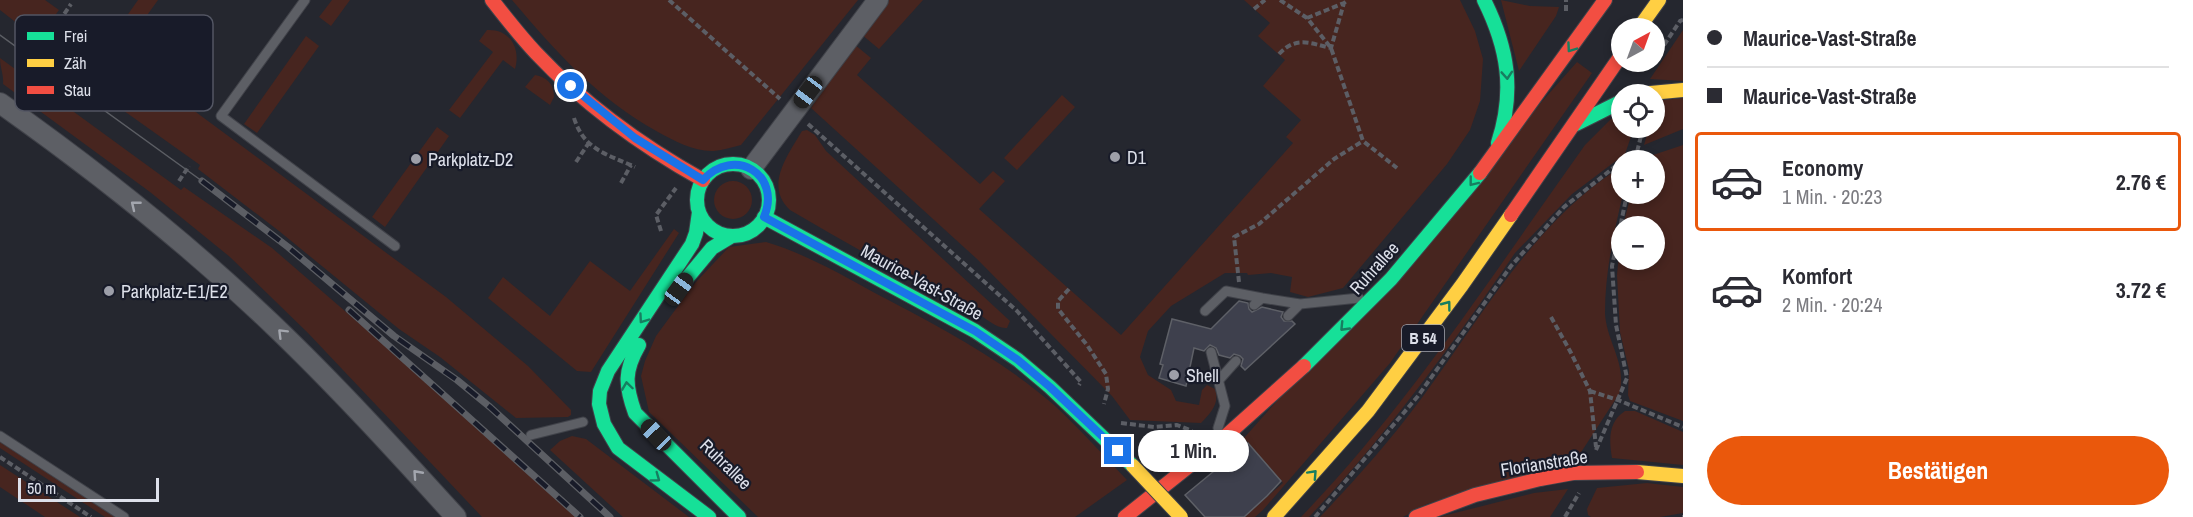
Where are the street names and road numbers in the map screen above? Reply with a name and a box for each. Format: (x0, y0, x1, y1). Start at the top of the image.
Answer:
street label: Ruhrallee (1344, 236, 1404, 300)
street label: Maurice-Vast-Straße (857, 238, 987, 326)
road number: B 54 (1402, 325, 1444, 351)
street label: Ruhrallee (695, 433, 757, 495)
street label: Florianstraße (1499, 444, 1589, 482)

